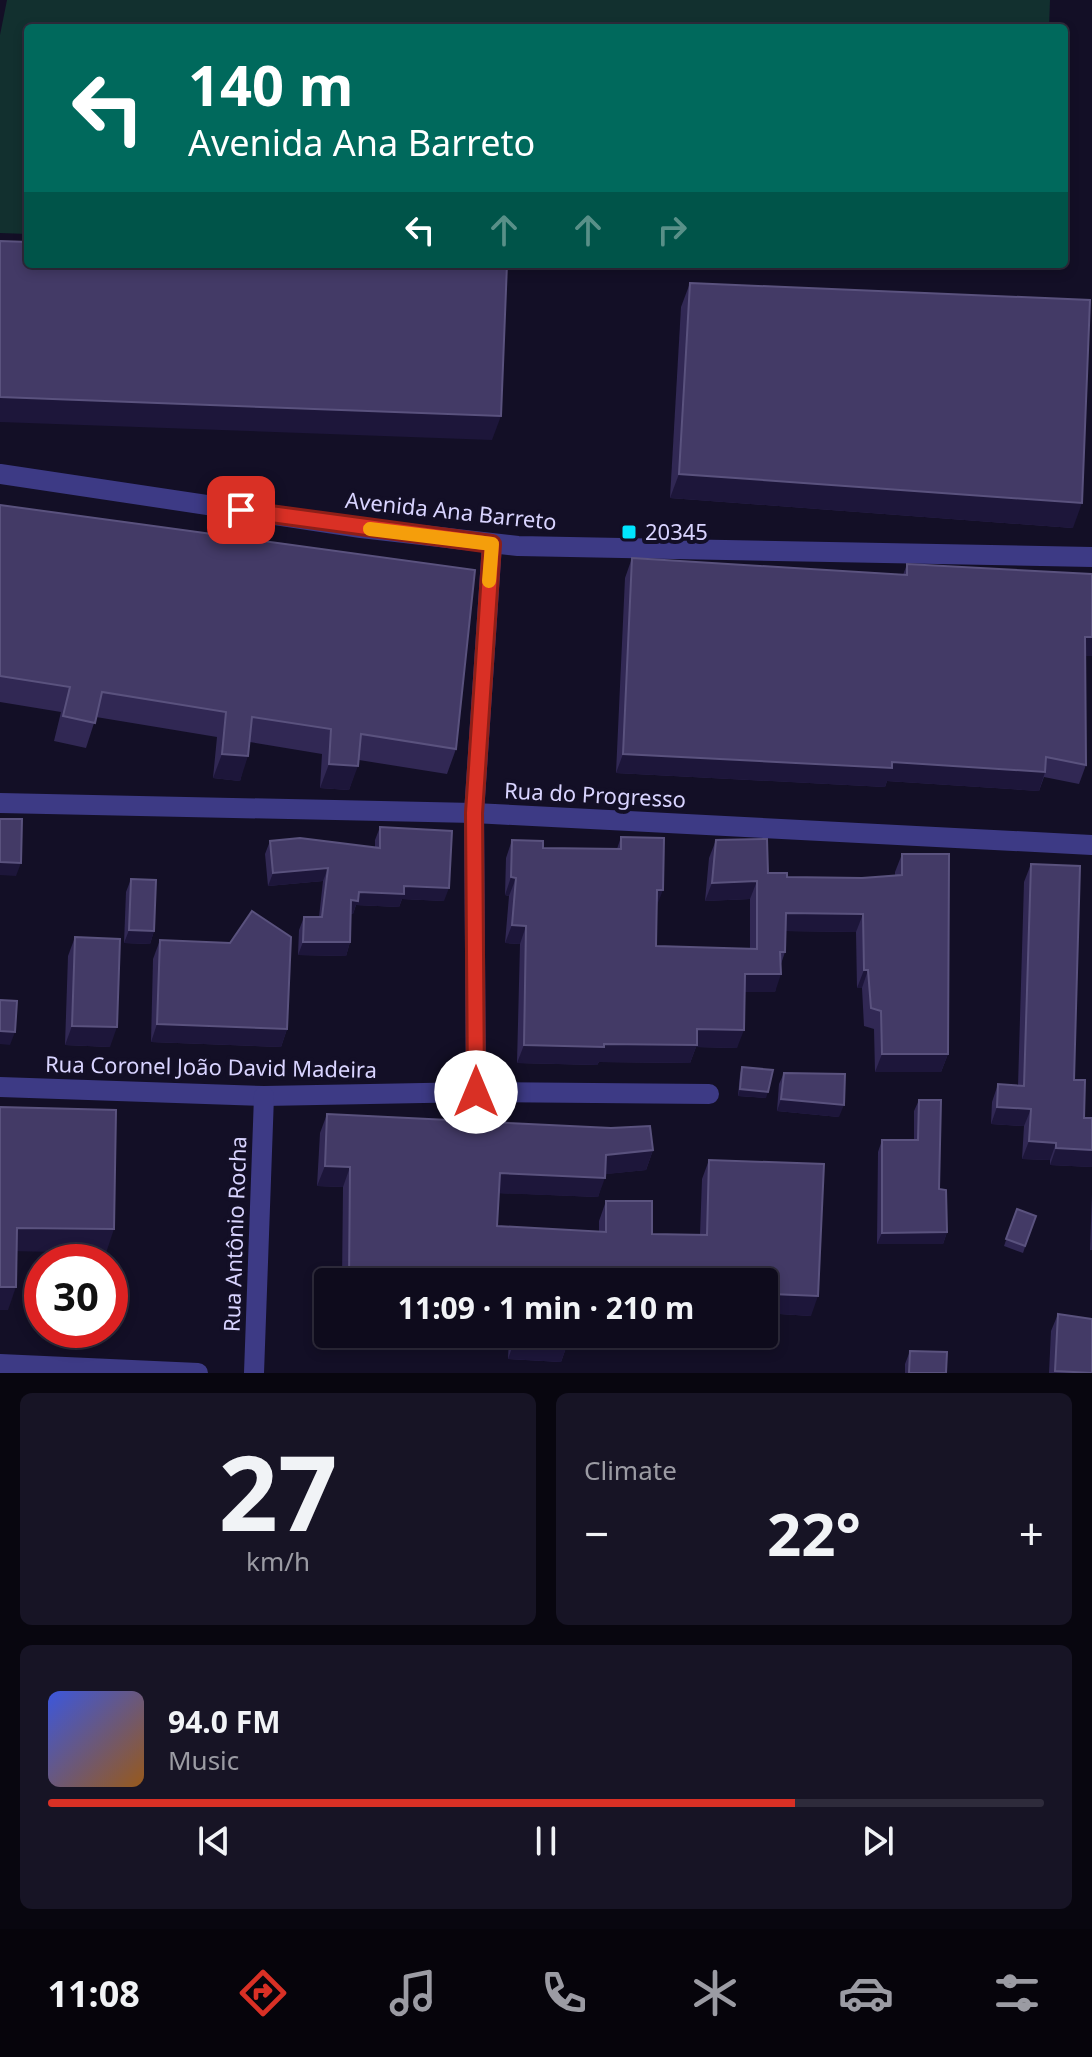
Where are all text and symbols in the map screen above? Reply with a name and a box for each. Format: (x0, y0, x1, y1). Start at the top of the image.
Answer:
text: 140 m (188, 46, 353, 122)
icon: left (56, 56, 160, 160)
text: Avenida Ana Barreto (188, 118, 535, 167)
icon: left (398, 208, 442, 252)
icon: ahead (482, 208, 526, 252)
icon: ahead (566, 208, 610, 252)
icon: right (650, 208, 694, 252)
pin (207, 476, 275, 544)
street label: Avenida Ana Barreto (344, 484, 558, 536)
icon: arrive (219, 488, 263, 532)
place label: 20345 (645, 516, 708, 546)
marker: 20345 (620, 523, 638, 541)
street label: Rua do Progresso (503, 774, 687, 814)
street label: Rua Coronel João David Madeira (45, 1048, 377, 1084)
position arrow (434, 1050, 518, 1134)
street label: Rua Antônio Rocha (216, 1135, 252, 1332)
speed limit sign: 30 (24, 1244, 128, 1348)
text: 11:09 · 1 min · 210 m (398, 1287, 694, 1328)
text: 27 (219, 1420, 337, 1561)
text: Climate (584, 1452, 677, 1488)
text: 22° (767, 1492, 861, 1574)
text: − (584, 1503, 609, 1563)
text: + (1019, 1503, 1044, 1563)
text: km/h (246, 1543, 310, 1579)
text: 94.0 FM (168, 1701, 280, 1742)
text: Music (168, 1742, 239, 1778)
icon: previous (192, 1819, 236, 1863)
icon: pause (524, 1819, 568, 1863)
icon: next (856, 1819, 900, 1863)
icon: directions (235, 1965, 291, 2021)
icon: music (385, 1965, 441, 2021)
icon: phone (536, 1965, 592, 2021)
icon: climate (687, 1965, 743, 2021)
icon: car (838, 1965, 894, 2021)
icon: filters (989, 1965, 1045, 2021)
text: 11:08 (47, 1969, 140, 2018)

